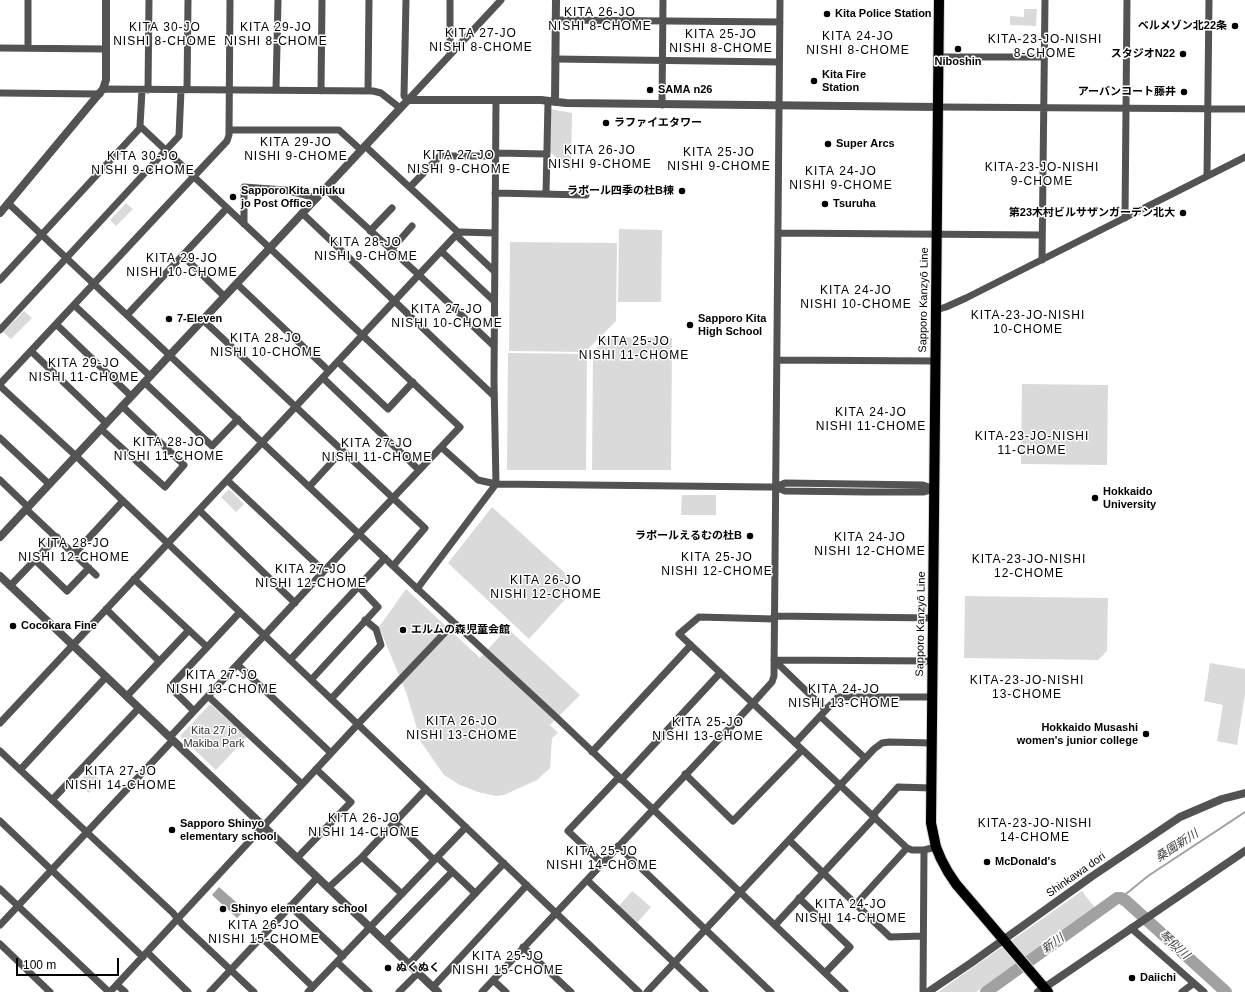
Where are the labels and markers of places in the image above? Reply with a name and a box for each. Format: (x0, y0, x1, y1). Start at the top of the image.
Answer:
place label: Kita Police Station (835, 7, 932, 21)
marker: Kita Police Station (822, 9, 832, 19)
place label: ベルメゾン北22条 (1138, 19, 1227, 33)
marker: ベルメゾン北22条 (1230, 21, 1240, 31)
marker: Niboshin (953, 44, 963, 54)
place label: スタジオN22 (1111, 47, 1175, 61)
marker: スタジオN22 (1178, 49, 1188, 59)
place label: Niboshin (934, 55, 982, 69)
place label: Kita Fire Station (822, 68, 866, 94)
marker: Kita Fire Station (809, 76, 819, 86)
place label: SAMA n26 (658, 83, 712, 97)
marker: SAMA n26 (645, 85, 655, 95)
place label: アーバンコート藤井 (1078, 85, 1176, 99)
marker: アーバンコート藤井 (1179, 87, 1189, 97)
place label: ラファイエタワー (614, 116, 702, 130)
marker: ラファイエタワー (601, 118, 611, 128)
place label: Super Arcs (836, 137, 895, 151)
marker: Super Arcs (823, 139, 833, 149)
place label: Sapporo Kita nijuku jo Post Office (241, 184, 345, 210)
place label: ラポール四季の杜B棟 (567, 184, 674, 198)
marker: ラポール四季の杜B棟 (677, 186, 687, 196)
marker: Sapporo Kita nijuku jo Post Office (228, 192, 238, 202)
place label: Tsuruha (833, 197, 876, 211)
marker: Tsuruha (820, 199, 830, 209)
place label: 第23木村ビルサザンガーデン北大 (1009, 206, 1175, 220)
marker: 第23木村ビルサザンガーデン北大 (1178, 208, 1188, 218)
place label: 7-Eleven (177, 312, 222, 326)
place label: Sapporo Kita High School (698, 312, 766, 338)
marker: 7-Eleven (164, 314, 174, 324)
marker: Sapporo Kita High School (685, 320, 695, 330)
place label: Hokkaido University (1103, 485, 1156, 511)
marker: Hokkaido University (1090, 493, 1100, 503)
place label: ラポールえるむの杜B (635, 529, 742, 543)
marker: ラポールえるむの杜B (745, 531, 755, 541)
place label: Cocokara Fine (21, 619, 97, 633)
marker: Cocokara Fine (8, 621, 18, 631)
place label: エルムの森児童会館 (411, 623, 510, 637)
marker: エルムの森児童会館 (398, 625, 408, 635)
place label: Hokkaido Musashi women's junior college (1017, 721, 1138, 747)
marker: Hokkaido Musashi women's junior college (1141, 729, 1151, 739)
place label: Sapporo Shinyo elementary school (180, 817, 277, 843)
marker: Sapporo Shinyo elementary school (167, 825, 177, 835)
place label: McDonald's (995, 855, 1056, 869)
marker: McDonald's (982, 857, 992, 867)
place label: Shinyo elementary school (231, 902, 367, 916)
marker: Shinyo elementary school (218, 904, 228, 914)
place label: ぬくぬく (396, 961, 440, 975)
marker: ぬくぬく (383, 963, 393, 973)
place label: Daiichi (1140, 971, 1176, 985)
marker: Daiichi (1127, 973, 1137, 983)

